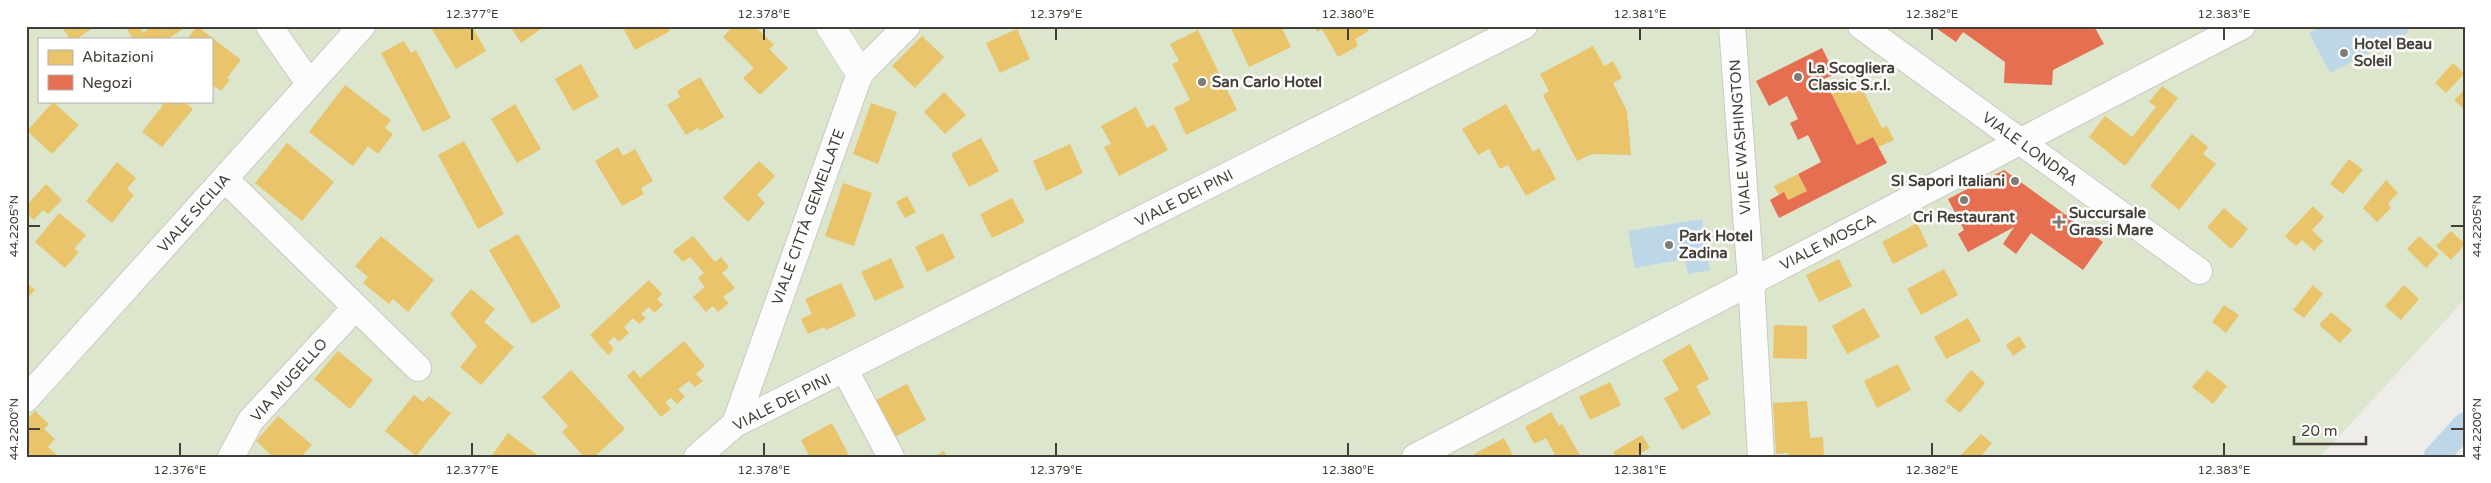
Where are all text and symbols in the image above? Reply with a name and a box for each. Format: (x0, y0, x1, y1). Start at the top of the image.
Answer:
text: 12.377°E (445, 7, 499, 21)
text: 12.378°E (738, 7, 791, 21)
text: 12.379°E (1030, 7, 1083, 21)
text: 12.380°E (1322, 7, 1375, 21)
text: 12.381°E (1614, 7, 1667, 21)
text: 12.382°E (1906, 7, 1959, 21)
text: 12.383°E (2198, 7, 2251, 21)
place label: Hotel Beau Soleil (2354, 35, 2432, 70)
legend (38, 38, 212, 102)
marker: Hotel Beau Soleil (2338, 47, 2350, 59)
text: Abitazioni (82, 48, 154, 66)
street label: VIALE WASHINGTON (1726, 59, 1754, 215)
place label: La Scogliera Classic S.r.l. (1808, 59, 1895, 94)
marker: La Scogliera Classic S.r.l. (1792, 71, 1804, 83)
place label: San Carlo Hotel (1212, 73, 1322, 91)
text: Negozi (82, 74, 132, 92)
marker: San Carlo Hotel (1196, 76, 1208, 88)
street label: VIALE LONDRA (1979, 108, 2081, 190)
street label: VIALE CITTÀ GEMELLATE (768, 127, 848, 307)
street label: VIALE DEI PINI (1132, 166, 1236, 230)
street label: VIALE SICILIA (154, 170, 234, 256)
place label: SI Sapori Italiani (1891, 172, 2005, 191)
marker: SI Sapori Italiani (2009, 175, 2021, 187)
marker: Cri Restaurant (1958, 194, 1970, 206)
text: 44.2205°N (7, 195, 21, 257)
text: 44.2205°N (2470, 195, 2484, 257)
place label: Succursale Grassi Mare (2069, 204, 2154, 239)
place label: Cri Restaurant (1913, 208, 2015, 226)
street label: VIALE MOSCA (1777, 210, 1879, 274)
marker: Succursale Grassi Mare (2053, 216, 2065, 228)
place label: Park Hotel Zadina (1679, 227, 1753, 262)
marker: Park Hotel Zadina (1663, 239, 1675, 251)
street label: VIA MUGELLO (247, 335, 331, 425)
street label: VIALE DEI PINI (730, 370, 834, 434)
text: 44.2200°N (7, 398, 21, 460)
text: 44.2200°N (2470, 398, 2484, 460)
scale bar (2294, 413, 2366, 445)
text: 20 m (2301, 422, 2338, 440)
text: 12.376°E (154, 463, 207, 477)
text: 12.377°E (445, 463, 499, 477)
text: 12.378°E (738, 463, 791, 477)
text: 12.379°E (1030, 463, 1083, 477)
text: 12.380°E (1322, 463, 1375, 477)
text: 12.381°E (1614, 463, 1667, 477)
text: 12.382°E (1906, 463, 1959, 477)
text: 12.383°E (2198, 463, 2251, 477)

